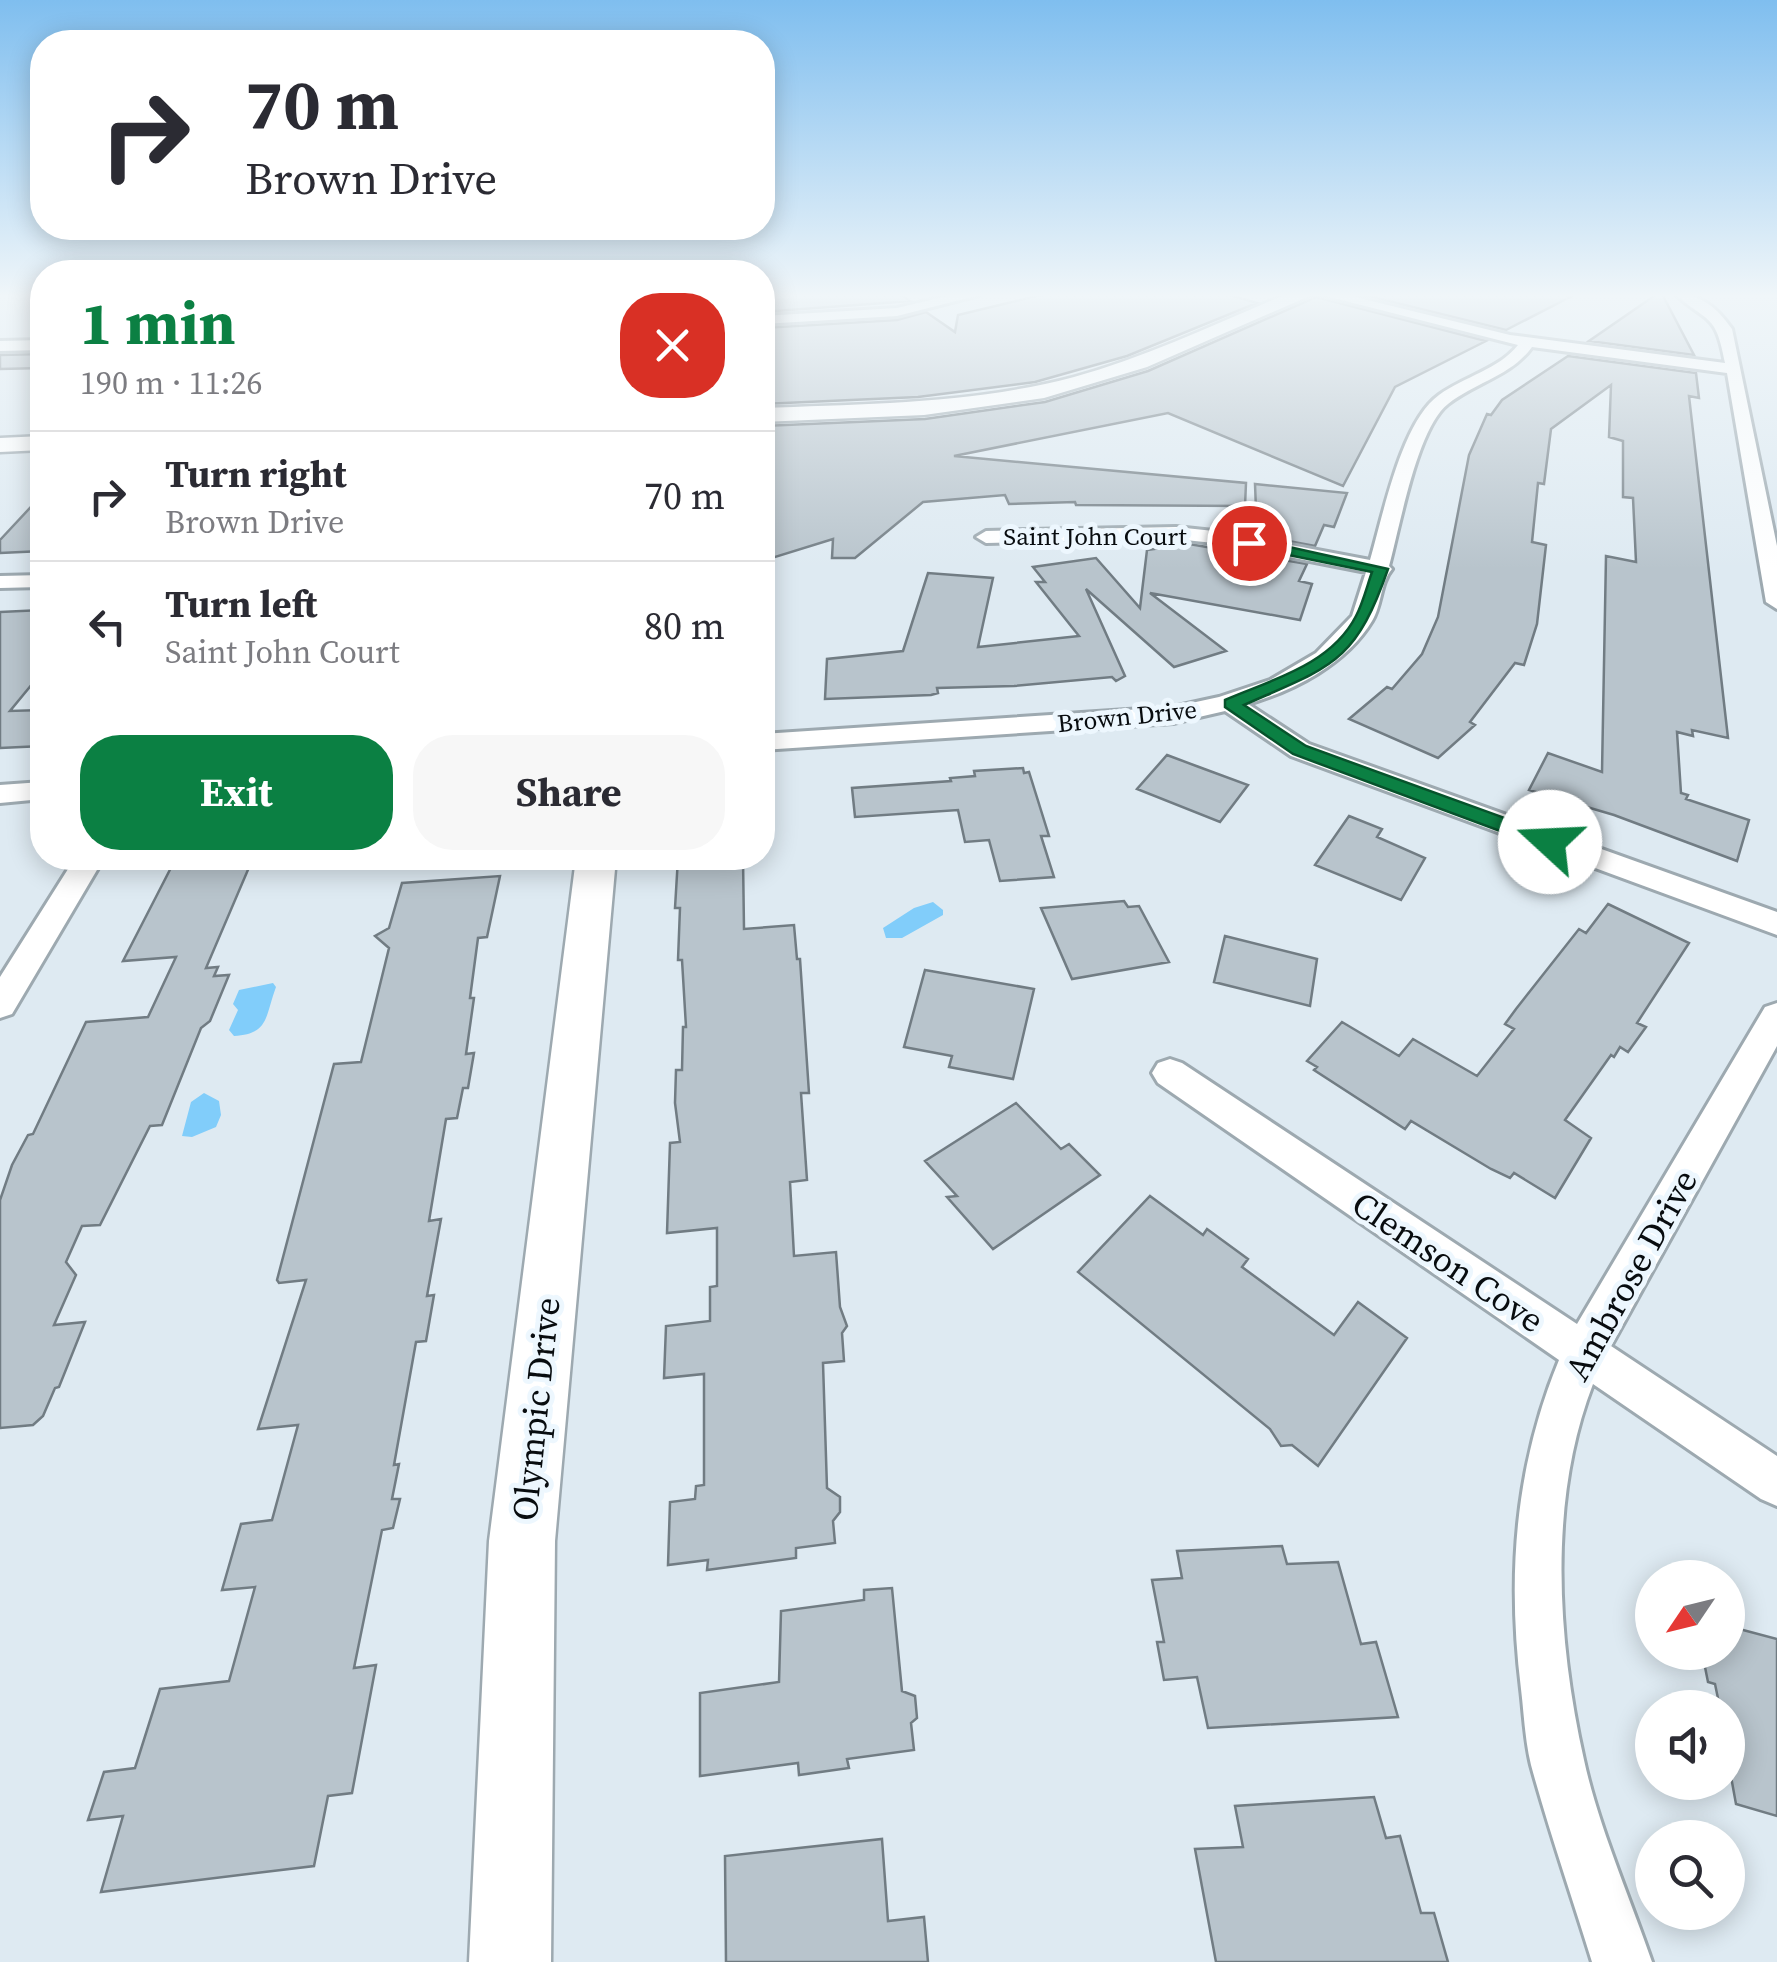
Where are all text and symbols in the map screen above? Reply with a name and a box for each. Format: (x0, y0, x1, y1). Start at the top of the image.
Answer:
text: 70 m (245, 56, 399, 152)
icon: right (80, 70, 210, 200)
text: Brown Drive (245, 147, 497, 209)
text: 1 min (80, 282, 236, 364)
button: close (620, 293, 725, 398)
text: 190 m · 11:26 (80, 361, 262, 405)
text: Turn right (165, 448, 347, 500)
icon: right (80, 469, 135, 524)
text: 70 m (644, 470, 725, 522)
text: Brown Drive (165, 500, 344, 544)
pin (1207, 501, 1292, 586)
icon: arrive (1222, 516, 1277, 571)
street label: Saint John Court (1003, 519, 1188, 553)
text: Turn left (165, 578, 317, 630)
icon: left (80, 599, 135, 654)
text: 80 m (644, 600, 725, 652)
text: Saint John Court (165, 630, 400, 674)
street label: Brown Drive (1056, 692, 1198, 740)
button: Exit (80, 735, 393, 850)
button: Share (413, 735, 725, 850)
position arrow (1498, 790, 1602, 894)
street label: Ambrose Drive (1553, 1161, 1709, 1389)
street label: Clemson Cove (1343, 1180, 1553, 1344)
street label: Olympic Drive (500, 1295, 572, 1523)
north arrow (1635, 1560, 1745, 1670)
map controls (1635, 1560, 1745, 1930)
button: sound (1635, 1690, 1745, 1800)
button: search (1635, 1820, 1745, 1930)

